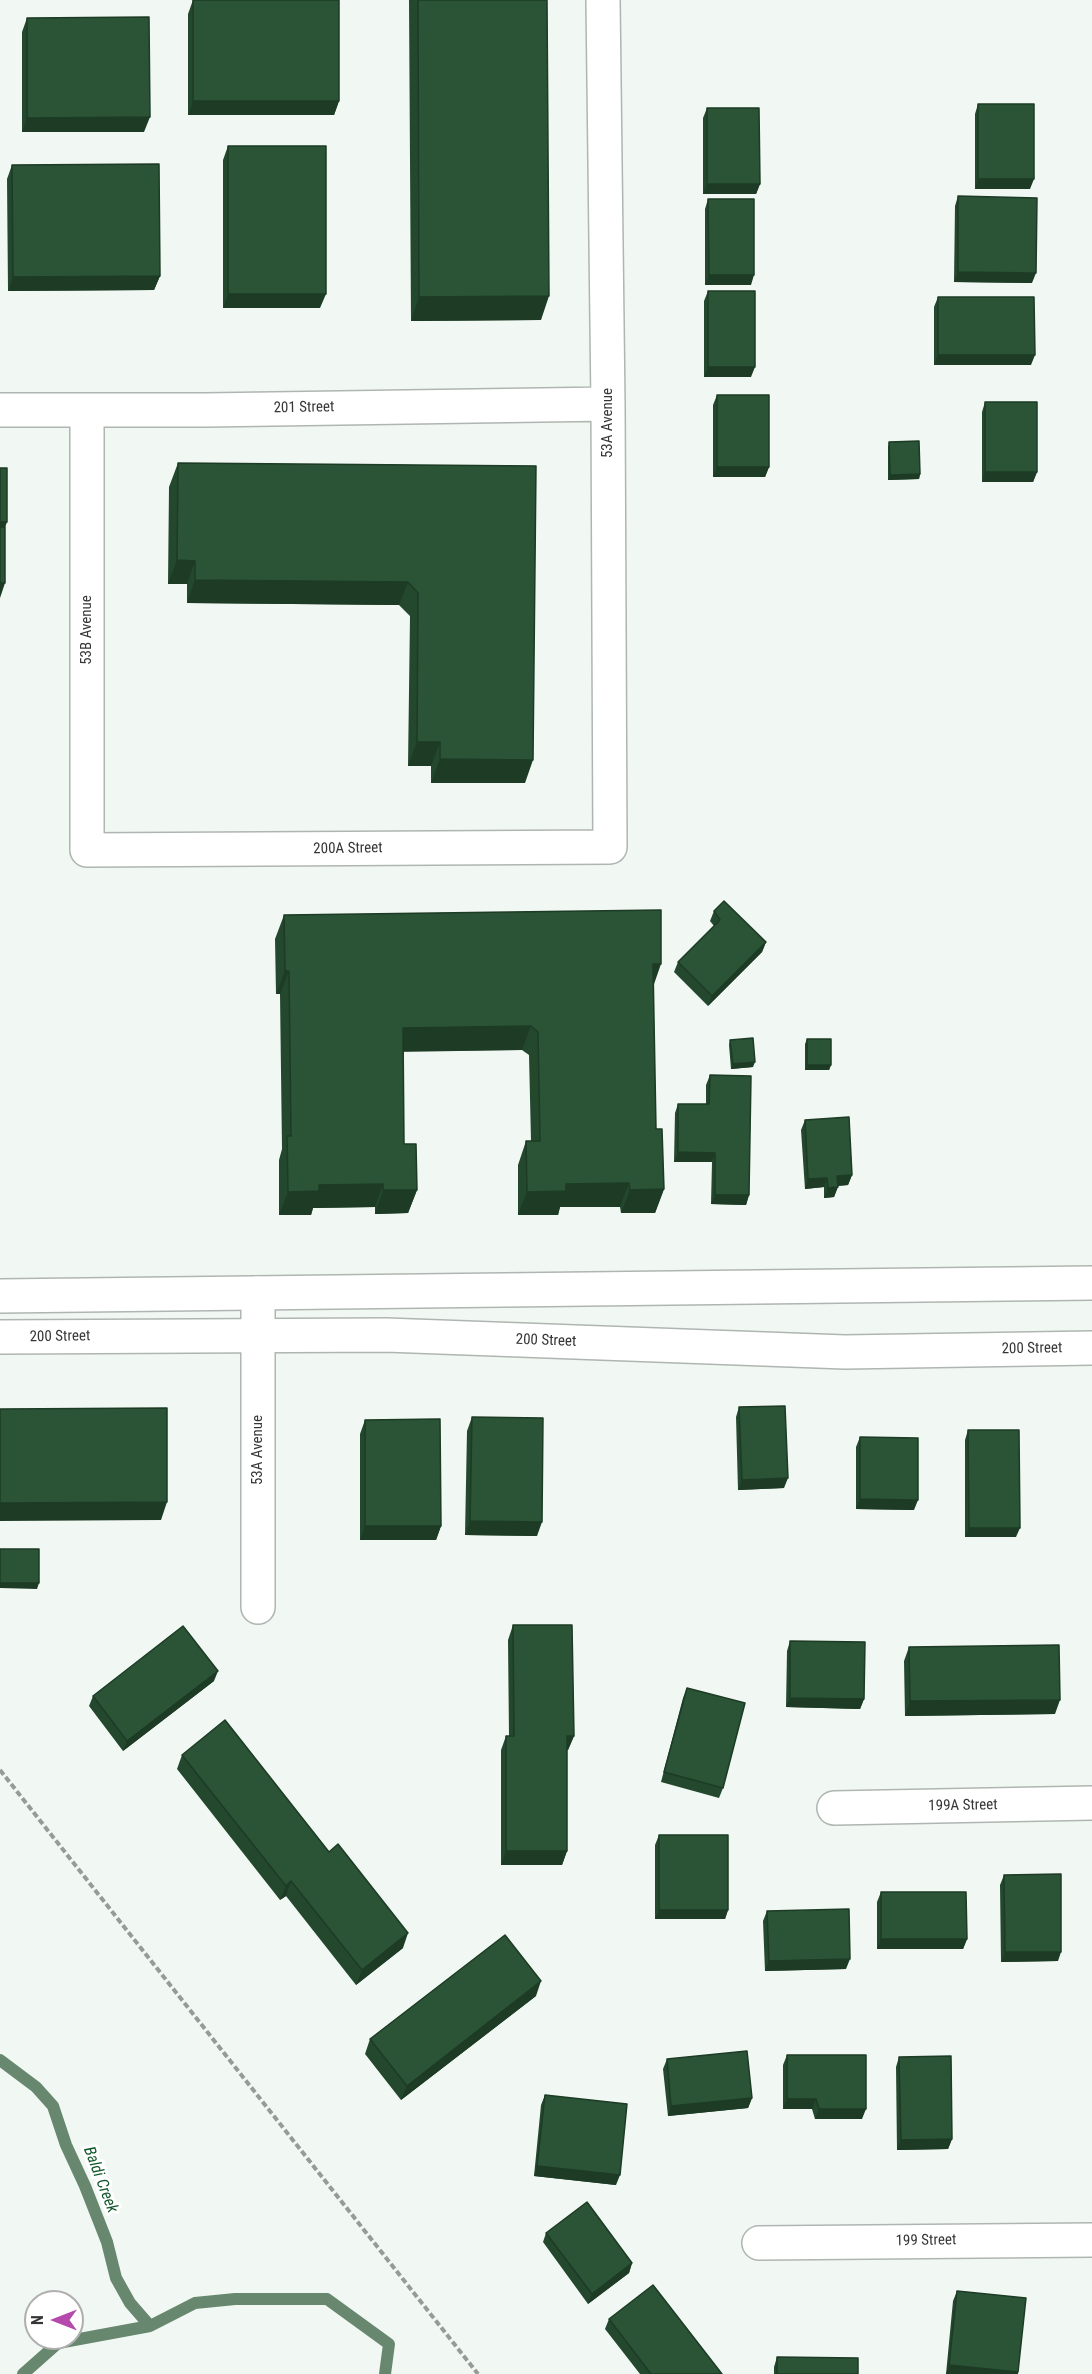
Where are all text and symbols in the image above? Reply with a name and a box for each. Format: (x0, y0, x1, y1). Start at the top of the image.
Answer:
street label: 53A Avenue (599, 388, 617, 458)
street label: 201 Street (273, 398, 335, 418)
street label: 53B Avenue (78, 595, 96, 665)
street label: 200A Street (313, 839, 383, 859)
street label: 200 Street (29, 1327, 91, 1347)
street label: 200 Street (515, 1331, 577, 1351)
street label: 200 Street (1001, 1339, 1063, 1359)
street label: 53A Avenue (249, 1415, 267, 1485)
street label: 199A Street (928, 1796, 998, 1816)
water label: Baldi Creek (79, 2144, 121, 2216)
street label: 199 Street (895, 2231, 957, 2251)
north arrow (24, 2290, 84, 2350)
text: N (28, 2315, 47, 2325)

